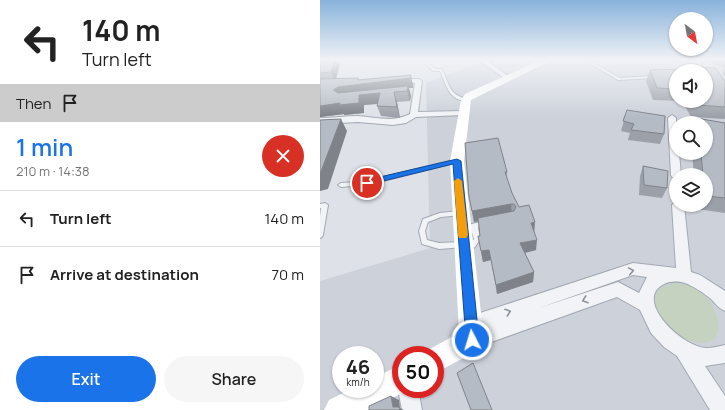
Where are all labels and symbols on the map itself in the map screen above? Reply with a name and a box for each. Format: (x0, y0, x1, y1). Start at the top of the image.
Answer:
north arrow (669, 12, 713, 56)
pin (350, 166, 384, 200)
one-way arrow (628, 267, 634, 276)
one-way arrow (582, 295, 589, 304)
one-way arrow (504, 308, 511, 316)
position arrow (451, 319, 493, 361)
speed limit sign: 50 (392, 346, 444, 398)

